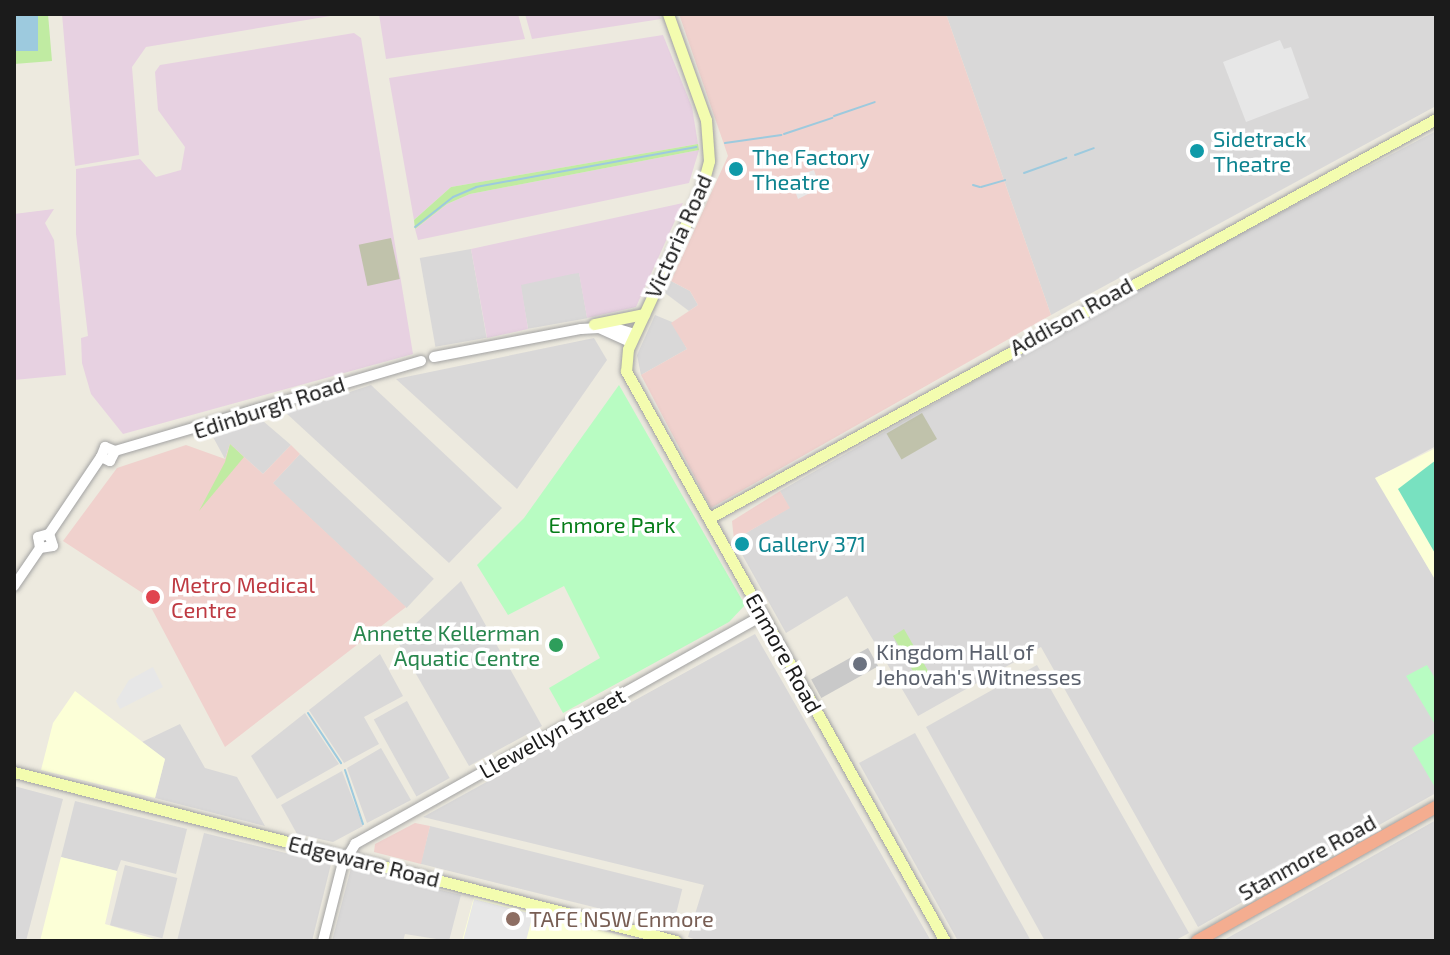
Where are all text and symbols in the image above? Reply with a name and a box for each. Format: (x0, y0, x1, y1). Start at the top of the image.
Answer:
place label: Sidetrack Theatre (1213, 125, 1306, 176)
marker: Sidetrack Theatre (1188, 142, 1206, 160)
place label: The Factory Theatre (752, 143, 870, 194)
marker: The Factory Theatre (727, 160, 745, 178)
street label: Victoria Road (639, 170, 717, 302)
street label: Addison Road (1005, 271, 1137, 361)
street label: Edinburgh Road (190, 370, 348, 444)
park label: Enmore Park (548, 512, 676, 538)
place label: Gallery 371 (758, 531, 866, 557)
marker: Gallery 371 (733, 535, 751, 553)
place label: Metro Medical Centre (171, 571, 315, 622)
marker: Metro Medical Centre (142, 586, 164, 608)
street label: Enmore Road (740, 589, 828, 717)
place label: Annette Kellerman Aquatic Centre (353, 619, 540, 670)
marker: Annette Kellerman Aquatic Centre (547, 636, 565, 654)
place label: Kingdom Hall of Jehovah's Witnesses (876, 638, 1082, 690)
marker: Kingdom Hall of Jehovah's Witnesses (851, 655, 869, 673)
street label: Llewellyn Street (475, 682, 629, 784)
street label: Stanmore Road (1234, 808, 1380, 906)
street label: Edgeware Road (286, 829, 442, 893)
place label: TAFE NSW Enmore (529, 906, 714, 932)
marker: TAFE NSW Enmore (504, 910, 522, 928)

